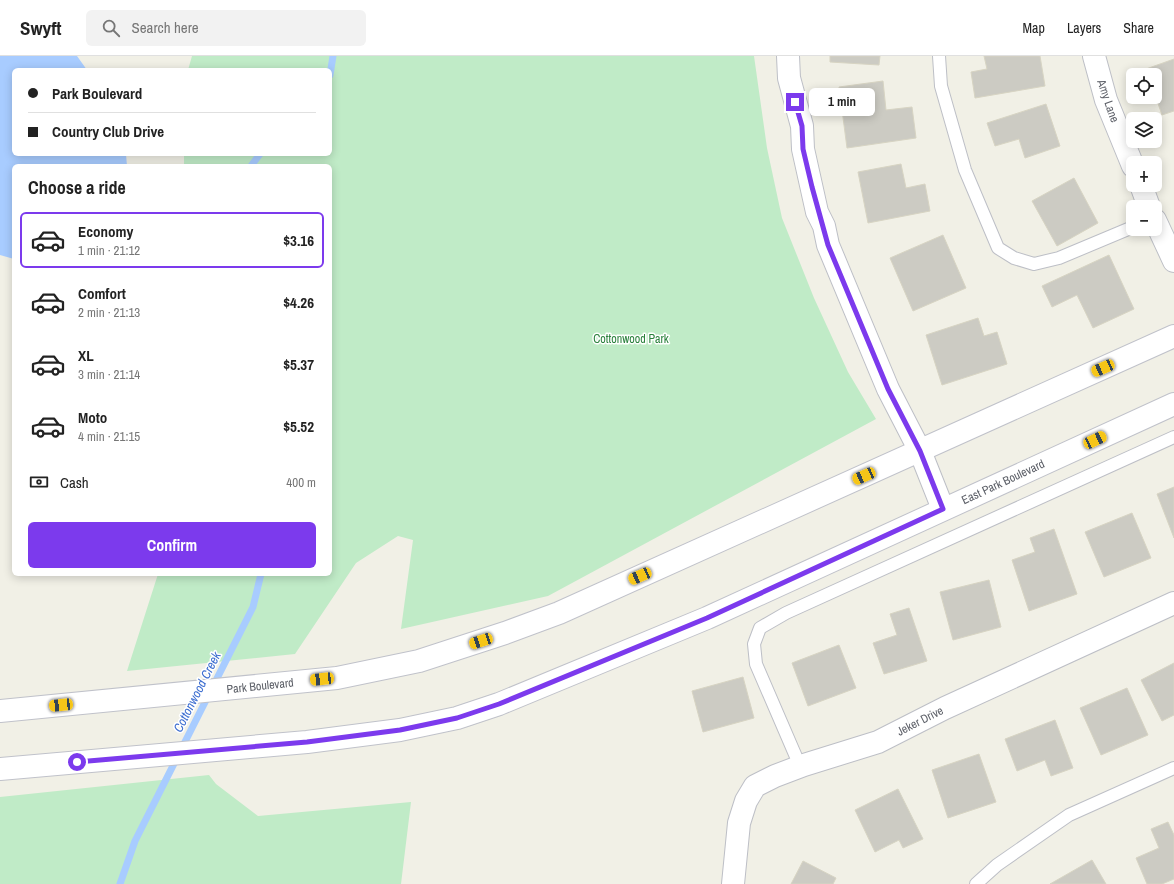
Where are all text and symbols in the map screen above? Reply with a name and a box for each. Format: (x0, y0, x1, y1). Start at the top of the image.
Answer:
search box (86, 10, 366, 46)
text: Swyft (20, 15, 62, 41)
icon: search (100, 17, 122, 39)
text: Search here (132, 17, 199, 38)
text: Map (1023, 19, 1045, 37)
text: Layers (1067, 19, 1101, 37)
text: Share (1123, 19, 1154, 37)
map controls (1126, 68, 1162, 236)
button: locate (1126, 68, 1162, 104)
street label: Amy Lane (1093, 77, 1123, 125)
text: Park Boulevard (52, 83, 142, 104)
callout: 1 min (809, 88, 875, 116)
route end (786, 93, 804, 111)
text: 1 min (828, 93, 856, 110)
button: layers (1126, 112, 1162, 148)
text: Country Club Drive (52, 121, 164, 142)
button: + (1126, 156, 1162, 192)
text: Choose a ride (28, 175, 126, 200)
button: − (1126, 200, 1162, 236)
text: Economy (78, 221, 133, 242)
icon: car (30, 222, 66, 258)
text: $3.16 (283, 230, 314, 251)
text: 1 min · 21:12 (78, 242, 140, 259)
text: Comfort (78, 283, 126, 304)
icon: car (30, 284, 66, 320)
text: $4.26 (283, 292, 314, 313)
text: 2 min · 21:13 (78, 304, 140, 321)
park label: Cottonwood Park (593, 331, 669, 347)
text: XL (78, 345, 94, 366)
icon: car (30, 346, 66, 382)
text: $5.37 (283, 354, 314, 375)
car (1090, 358, 1116, 378)
text: 3 min · 21:14 (78, 366, 140, 383)
text: Moto (78, 407, 107, 428)
icon: car (30, 408, 66, 444)
text: $5.52 (283, 416, 314, 437)
text: 4 min · 21:15 (78, 428, 140, 445)
car (1082, 429, 1108, 451)
street label: East Park Boulevard (959, 456, 1047, 508)
car (851, 466, 877, 486)
icon: cash (28, 471, 50, 493)
text: Cash (60, 472, 89, 493)
text: 400 m (286, 474, 316, 491)
button: Confirm (28, 522, 316, 568)
car (627, 566, 653, 586)
car (468, 632, 494, 650)
water label: Cottonwood Creek (169, 648, 225, 735)
car (309, 672, 335, 686)
street label: Park Boulevard (226, 675, 294, 697)
car (48, 698, 74, 712)
street label: Jeker Drive (894, 702, 946, 740)
route start (68, 753, 86, 771)

